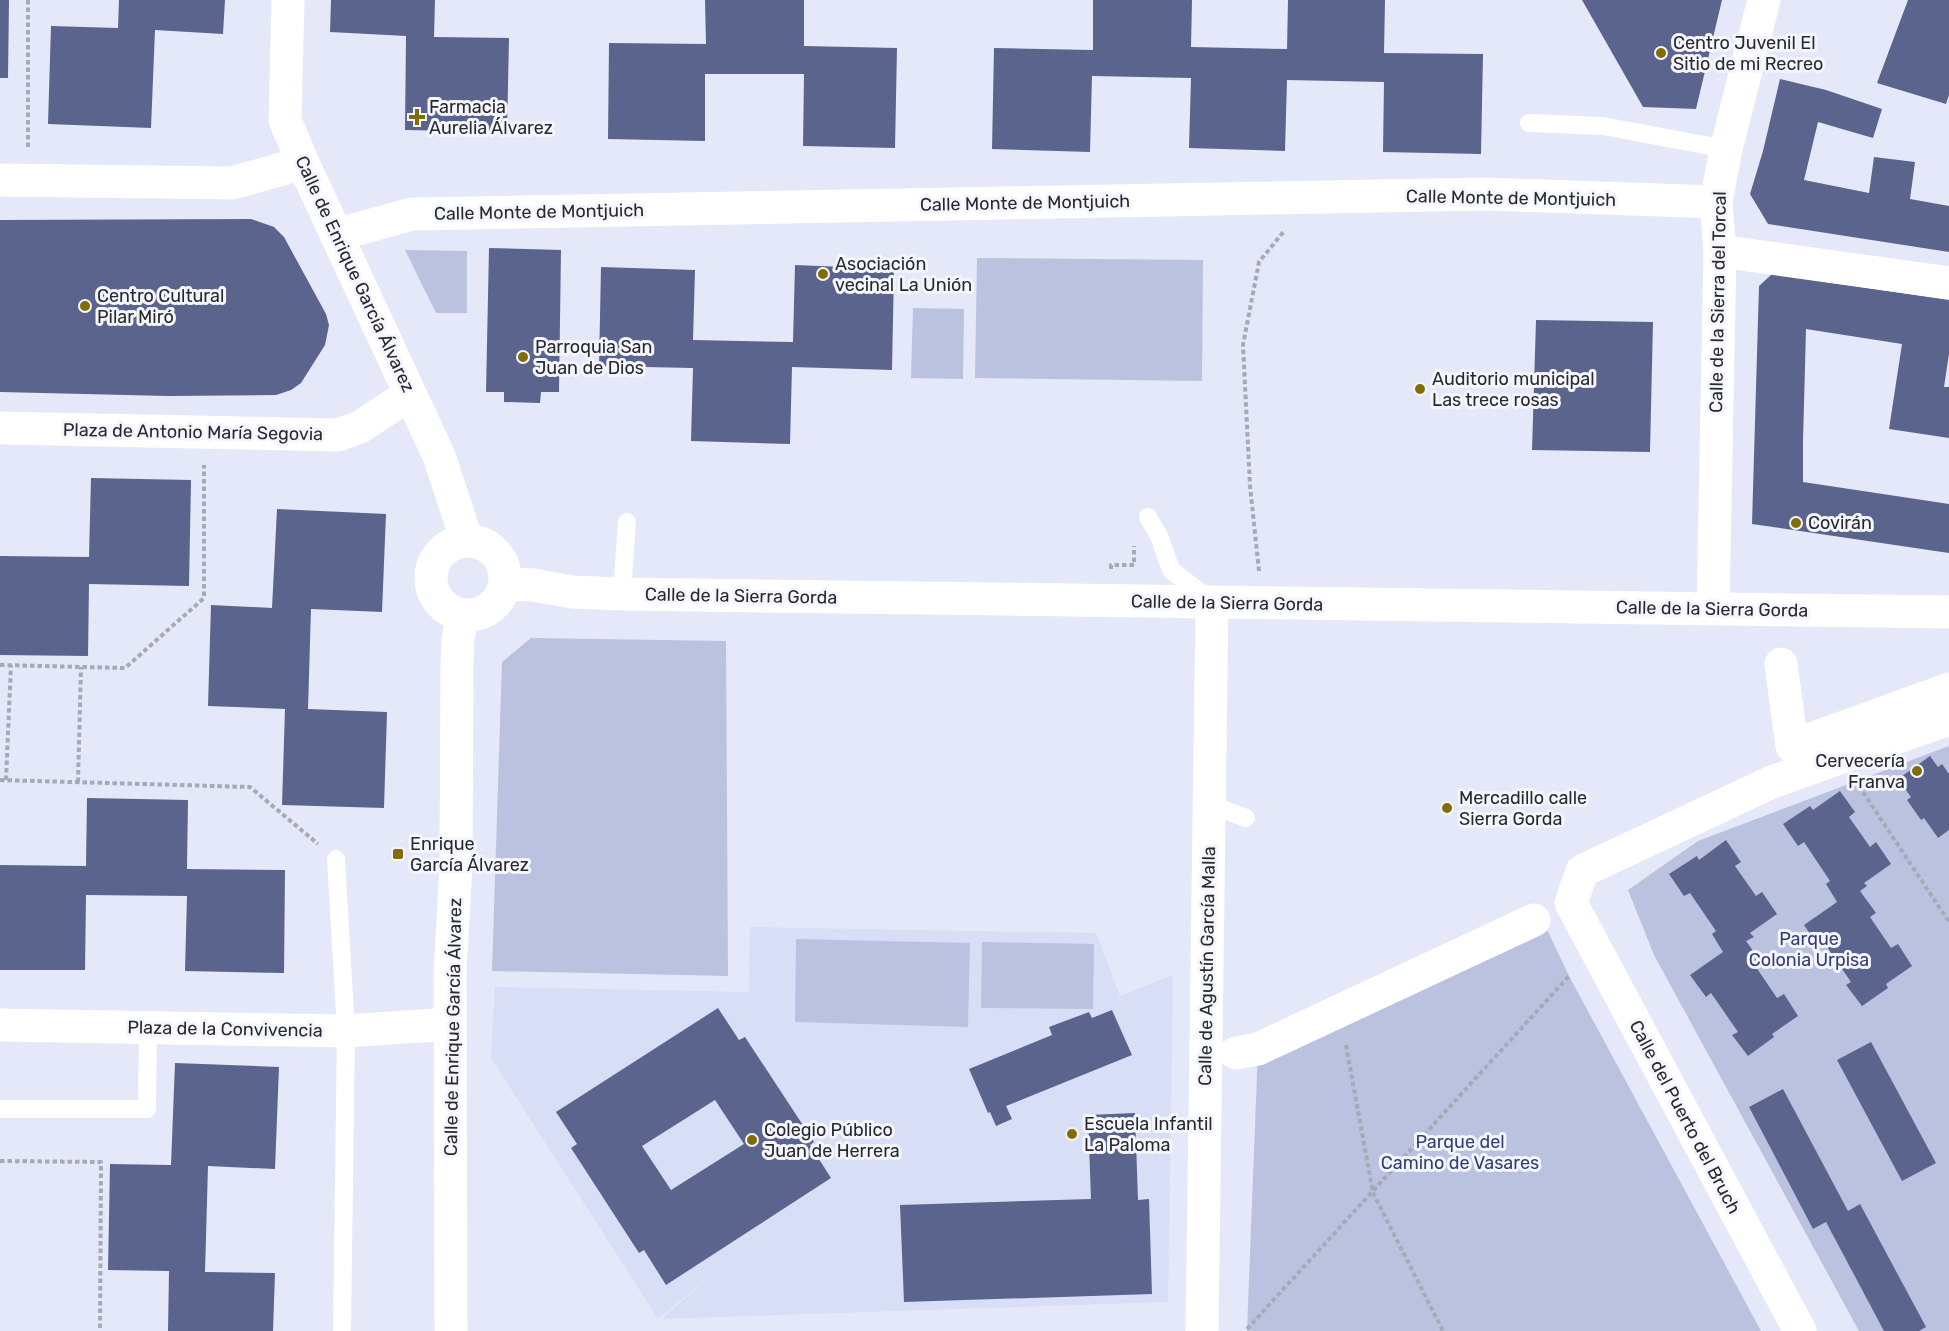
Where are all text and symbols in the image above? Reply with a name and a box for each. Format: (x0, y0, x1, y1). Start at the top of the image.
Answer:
place label: Centro Juvenil El Sitio de mi Recreo (1673, 32, 1823, 75)
marker: Centro Juvenil El Sitio de mi Recreo (1654, 46, 1668, 60)
place label: Farmacia Aurelia Álvarez (429, 96, 553, 139)
marker: Farmacia Aurelia Álvarez (410, 110, 424, 124)
street label: Calle de Enrique García Álvarez (290, 152, 420, 396)
street label: Calle Monte de Montjuich (1406, 185, 1616, 211)
street label: Calle Monte de Montjuich (920, 190, 1130, 216)
street label: Calle de la Sierra del Torcal (1705, 191, 1731, 413)
street label: Calle Monte de Montjuich (434, 199, 644, 225)
place label: Asociación vecinal La Unión (835, 253, 972, 296)
marker: Asociación vecinal La Unión (816, 267, 830, 281)
place label: Centro Cultural Pilar Miró (97, 285, 224, 328)
marker: Centro Cultural Pilar Miró (78, 299, 92, 313)
place label: Parroquia San Juan de Dios (535, 336, 652, 379)
marker: Parroquia San Juan de Dios (516, 350, 530, 364)
place label: Auditorio municipal Las trece rosas (1432, 368, 1595, 411)
marker: Auditorio municipal Las trece rosas (1413, 382, 1427, 396)
street label: Plaza de Antonio María Segovia (63, 419, 323, 445)
place label: Covirán (1808, 512, 1872, 534)
marker: Covirán (1789, 516, 1803, 530)
street label: Calle de la Sierra Gorda (645, 583, 837, 609)
street label: Calle de la Sierra Gorda (1131, 590, 1323, 616)
street label: Calle de la Sierra Gorda (1616, 596, 1808, 622)
place label: Cervecería Franva (1815, 750, 1905, 793)
marker: Cervecería Franva (1910, 764, 1924, 778)
place label: Mercadillo calle Sierra Gorda (1459, 787, 1587, 830)
marker: Mercadillo calle Sierra Gorda (1440, 801, 1454, 815)
place label: Enrique García Álvarez (410, 833, 529, 876)
street label: Calle de Agustín García Malla (1194, 846, 1220, 1086)
marker: Enrique García Álvarez (391, 847, 405, 861)
street label: Calle de Enrique García Álvarez (440, 898, 466, 1156)
park label: Parque Colonia Urpisa (1749, 928, 1869, 971)
street label: Plaza de la Convivencia (127, 1016, 323, 1042)
street label: Calle del Puerto del Bruch (1625, 1016, 1745, 1218)
place label: Escuela Infantil La Paloma (1084, 1113, 1213, 1156)
place label: Colegio Público Juan de Herrera (764, 1119, 900, 1162)
marker: Escuela Infantil La Paloma (1065, 1127, 1079, 1141)
park label: Parque del Camino de Vasares (1381, 1131, 1539, 1174)
marker: Colegio Público Juan de Herrera (745, 1133, 759, 1147)

